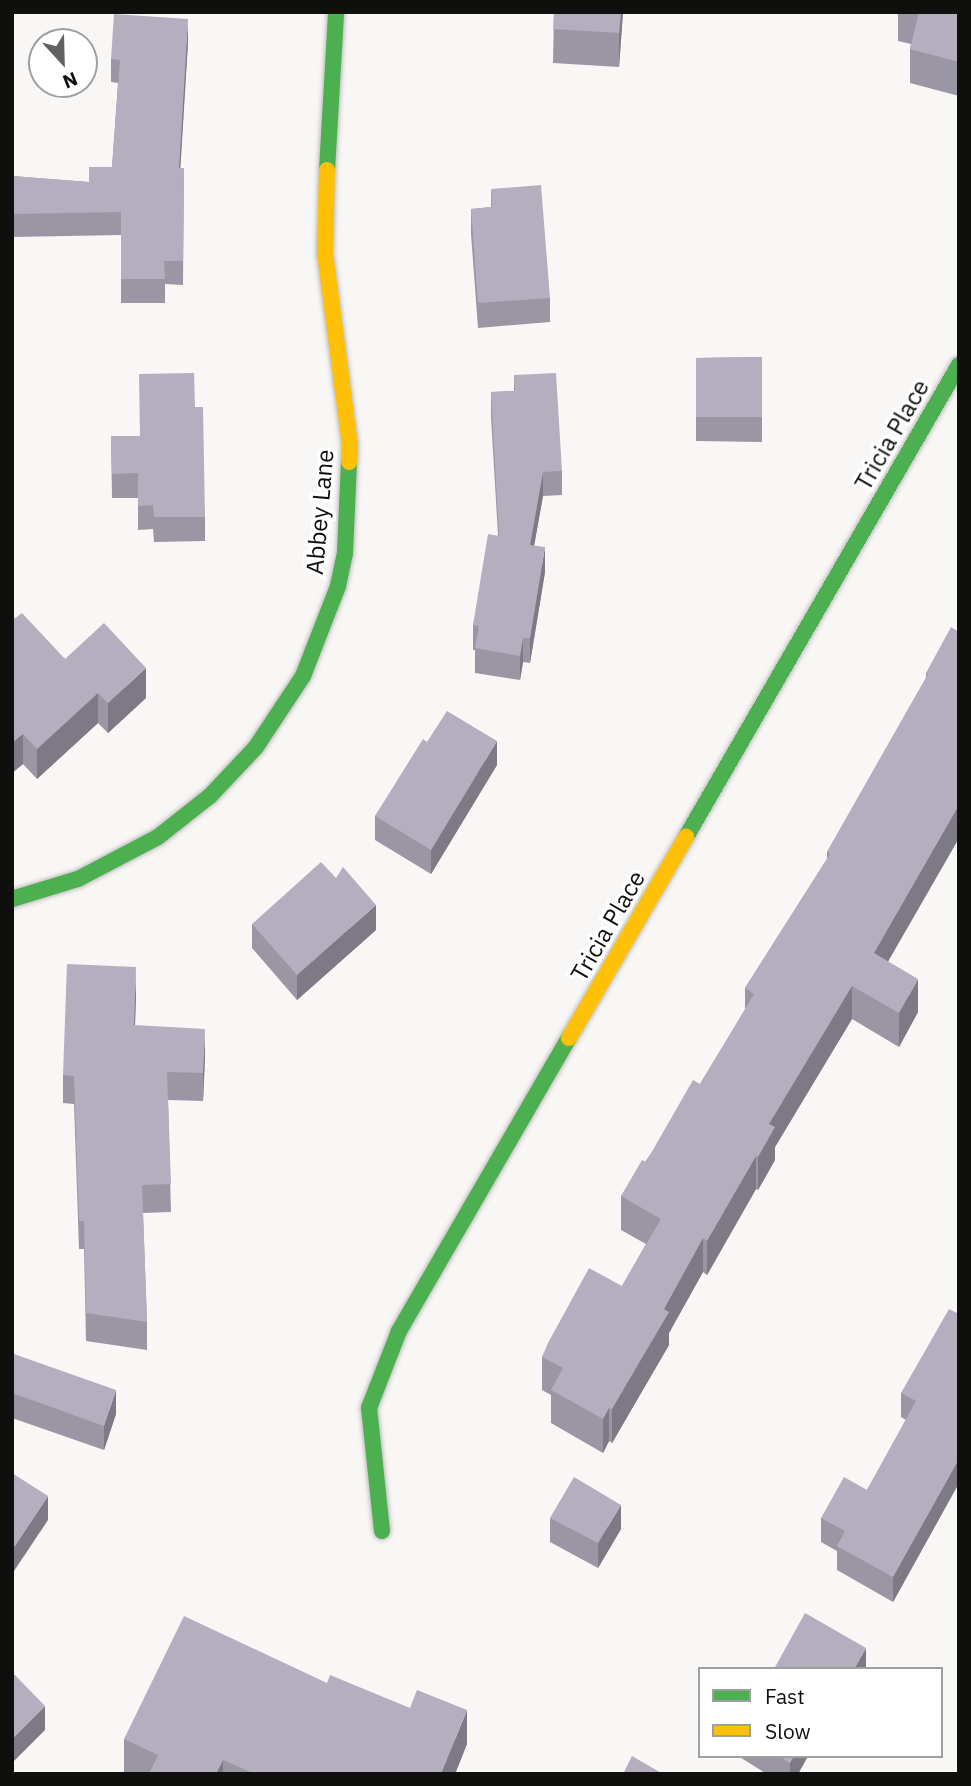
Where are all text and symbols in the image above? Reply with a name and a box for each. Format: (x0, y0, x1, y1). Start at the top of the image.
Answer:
north arrow (28, 28, 98, 98)
text: N (59, 67, 81, 94)
street label: Tricia Place (849, 375, 935, 495)
street label: Abbey Lane (300, 448, 340, 576)
street label: Tricia Place (565, 866, 651, 986)
legend (698, 1667, 943, 1758)
text: Fast (765, 1682, 805, 1710)
text: Slow (765, 1717, 811, 1745)

